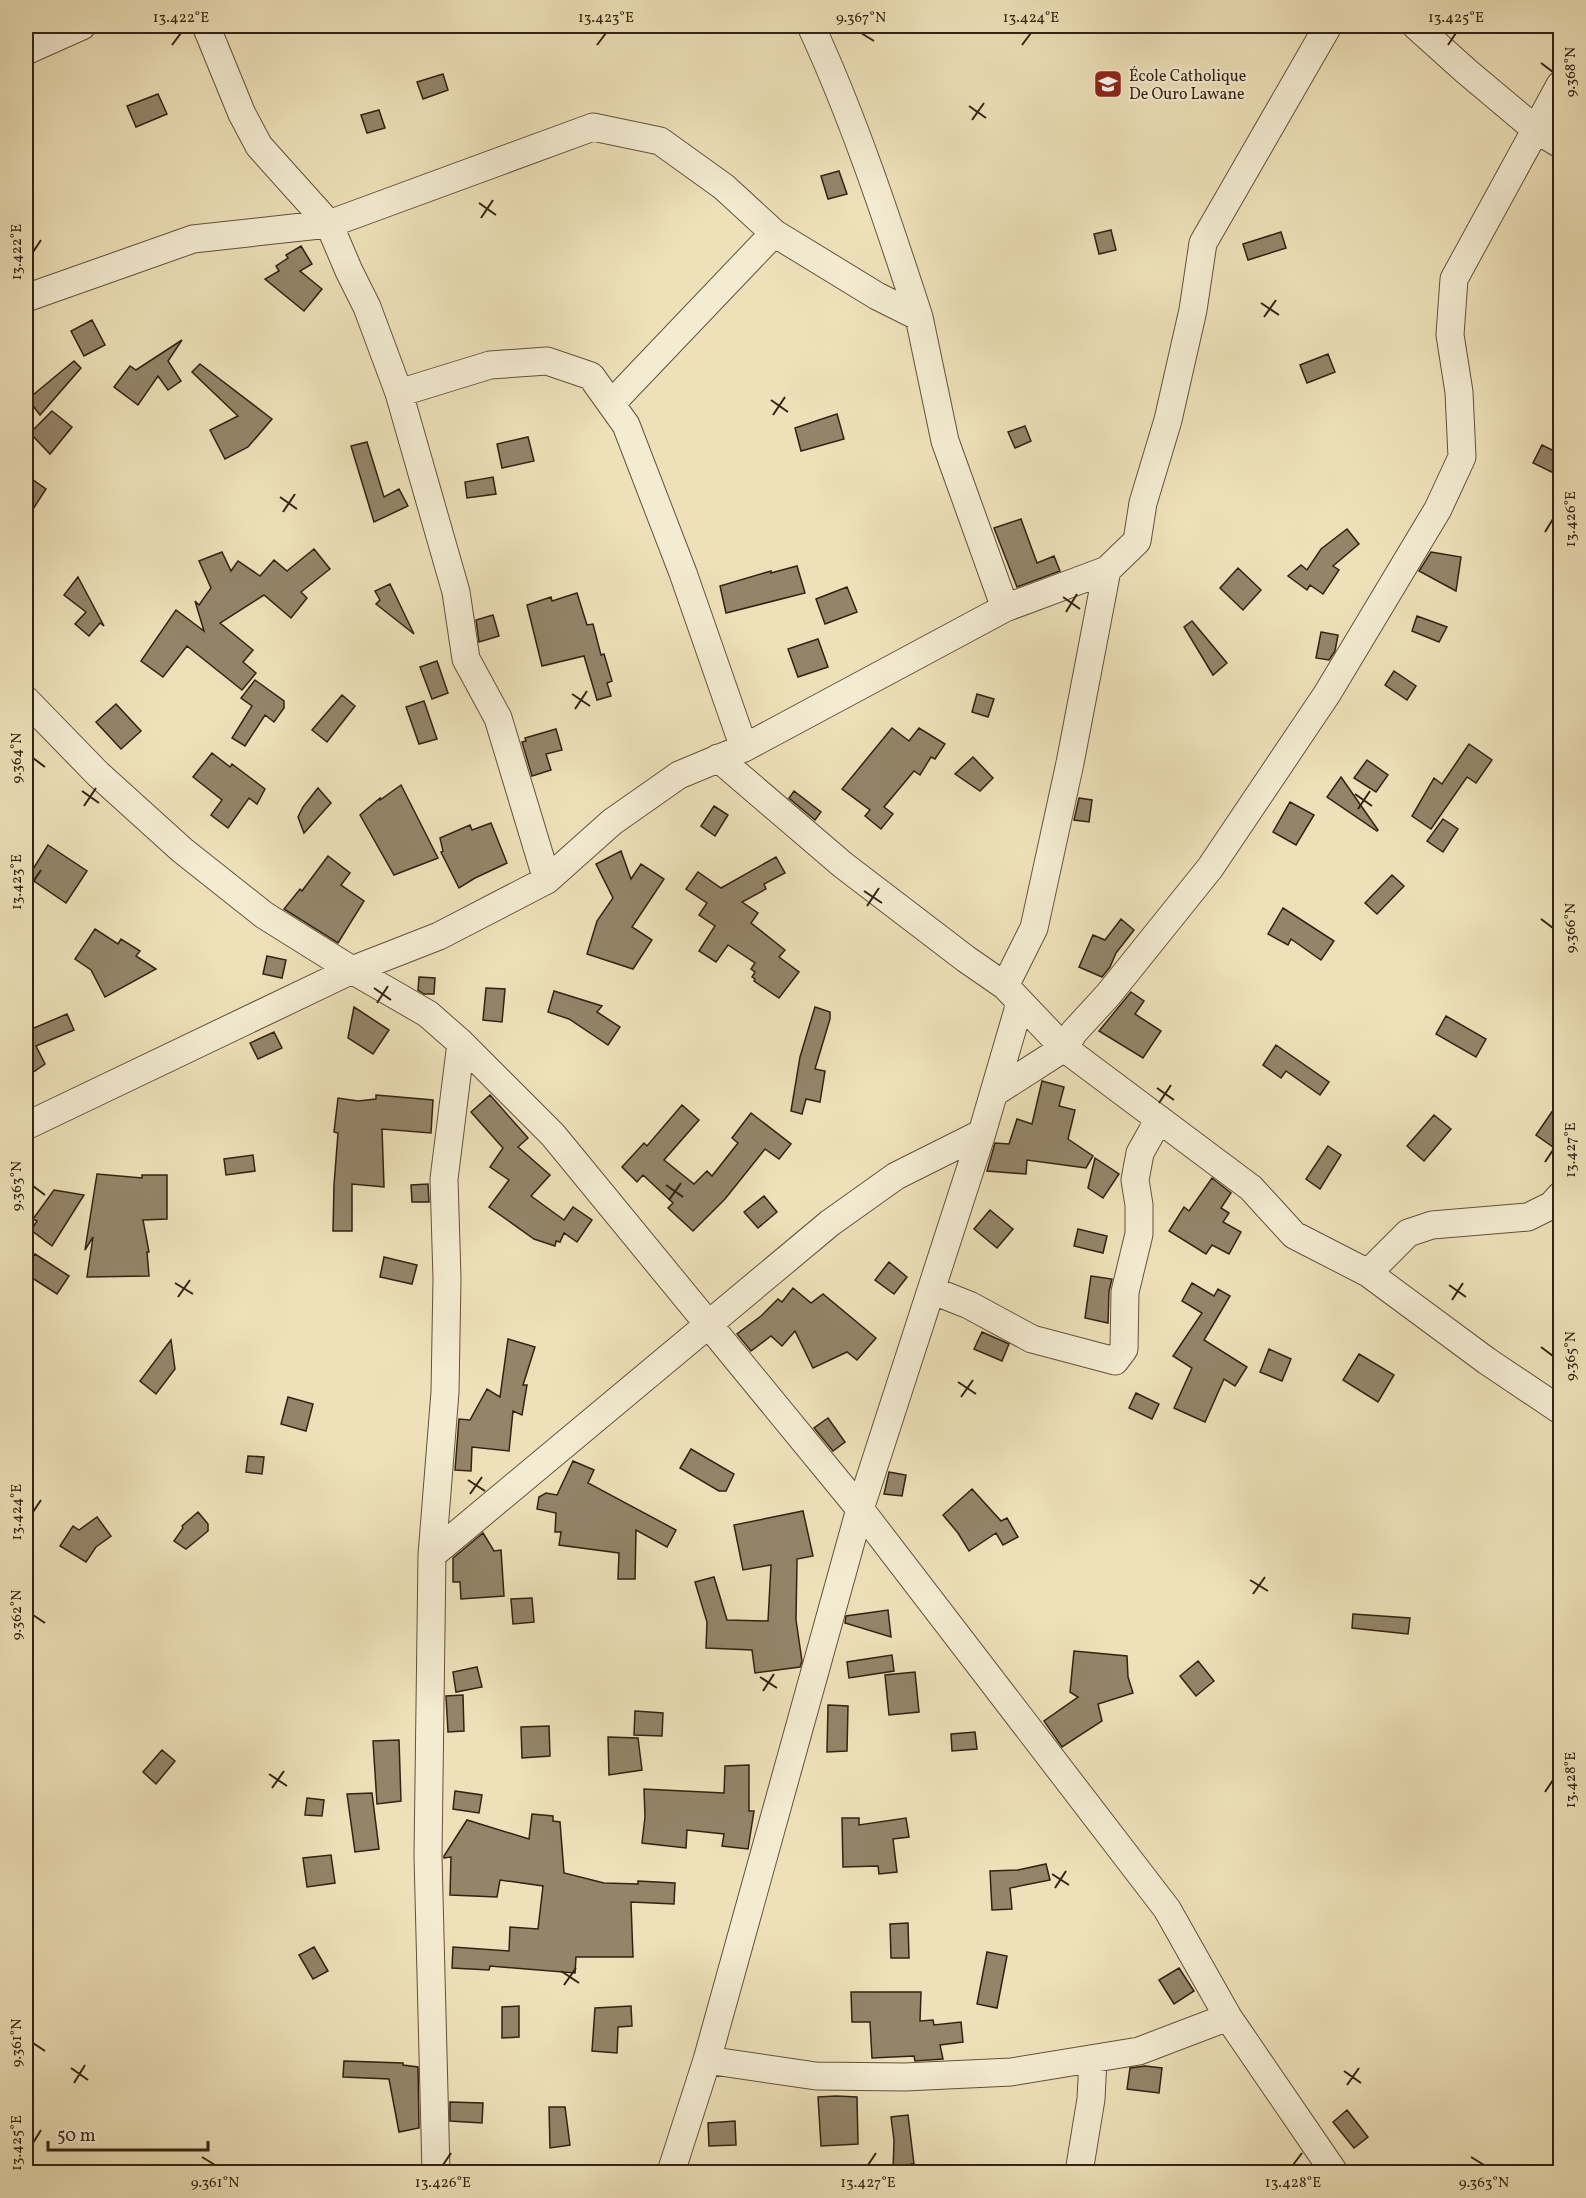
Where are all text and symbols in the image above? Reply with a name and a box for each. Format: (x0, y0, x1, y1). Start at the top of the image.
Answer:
text: 13.422°E (153, 8, 209, 29)
text: 13.423°E (578, 8, 634, 29)
text: 9.367°N (836, 8, 886, 29)
text: 13.424°E (1003, 8, 1059, 29)
text: 13.425°E (1428, 8, 1484, 29)
text: 9.368°N (1561, 47, 1582, 97)
place label: École Catholique De Ouro Lawane (1129, 66, 1246, 106)
school or university icon: École Catholique De Ouro Lawane (1092, 68, 1124, 100)
text: 13.422°E (7, 224, 28, 280)
text: 13.426°E (1561, 491, 1582, 547)
text: 9.364°N (7, 733, 28, 783)
text: 13.423°E (7, 854, 28, 910)
text: 9.366°N (1561, 903, 1582, 953)
text: 13.427°E (1561, 1122, 1582, 1178)
text: 9.363°N (7, 1161, 28, 1211)
text: 9.365°N (1561, 1331, 1582, 1381)
text: 13.424°E (7, 1484, 28, 1540)
text: 9.362°N (7, 1590, 28, 1640)
text: 13.428°E (1561, 1752, 1582, 1808)
text: 9.361°N (7, 2019, 28, 2067)
scale bar (48, 2114, 208, 2152)
text: 13.425°E (7, 2115, 28, 2171)
text: 50 m (57, 2124, 96, 2149)
text: 9.361°N (191, 2173, 239, 2194)
text: 13.426°E (415, 2173, 471, 2194)
text: 13.427°E (840, 2173, 896, 2194)
text: 13.428°E (1265, 2173, 1321, 2194)
text: 9.363°N (1459, 2173, 1509, 2194)

